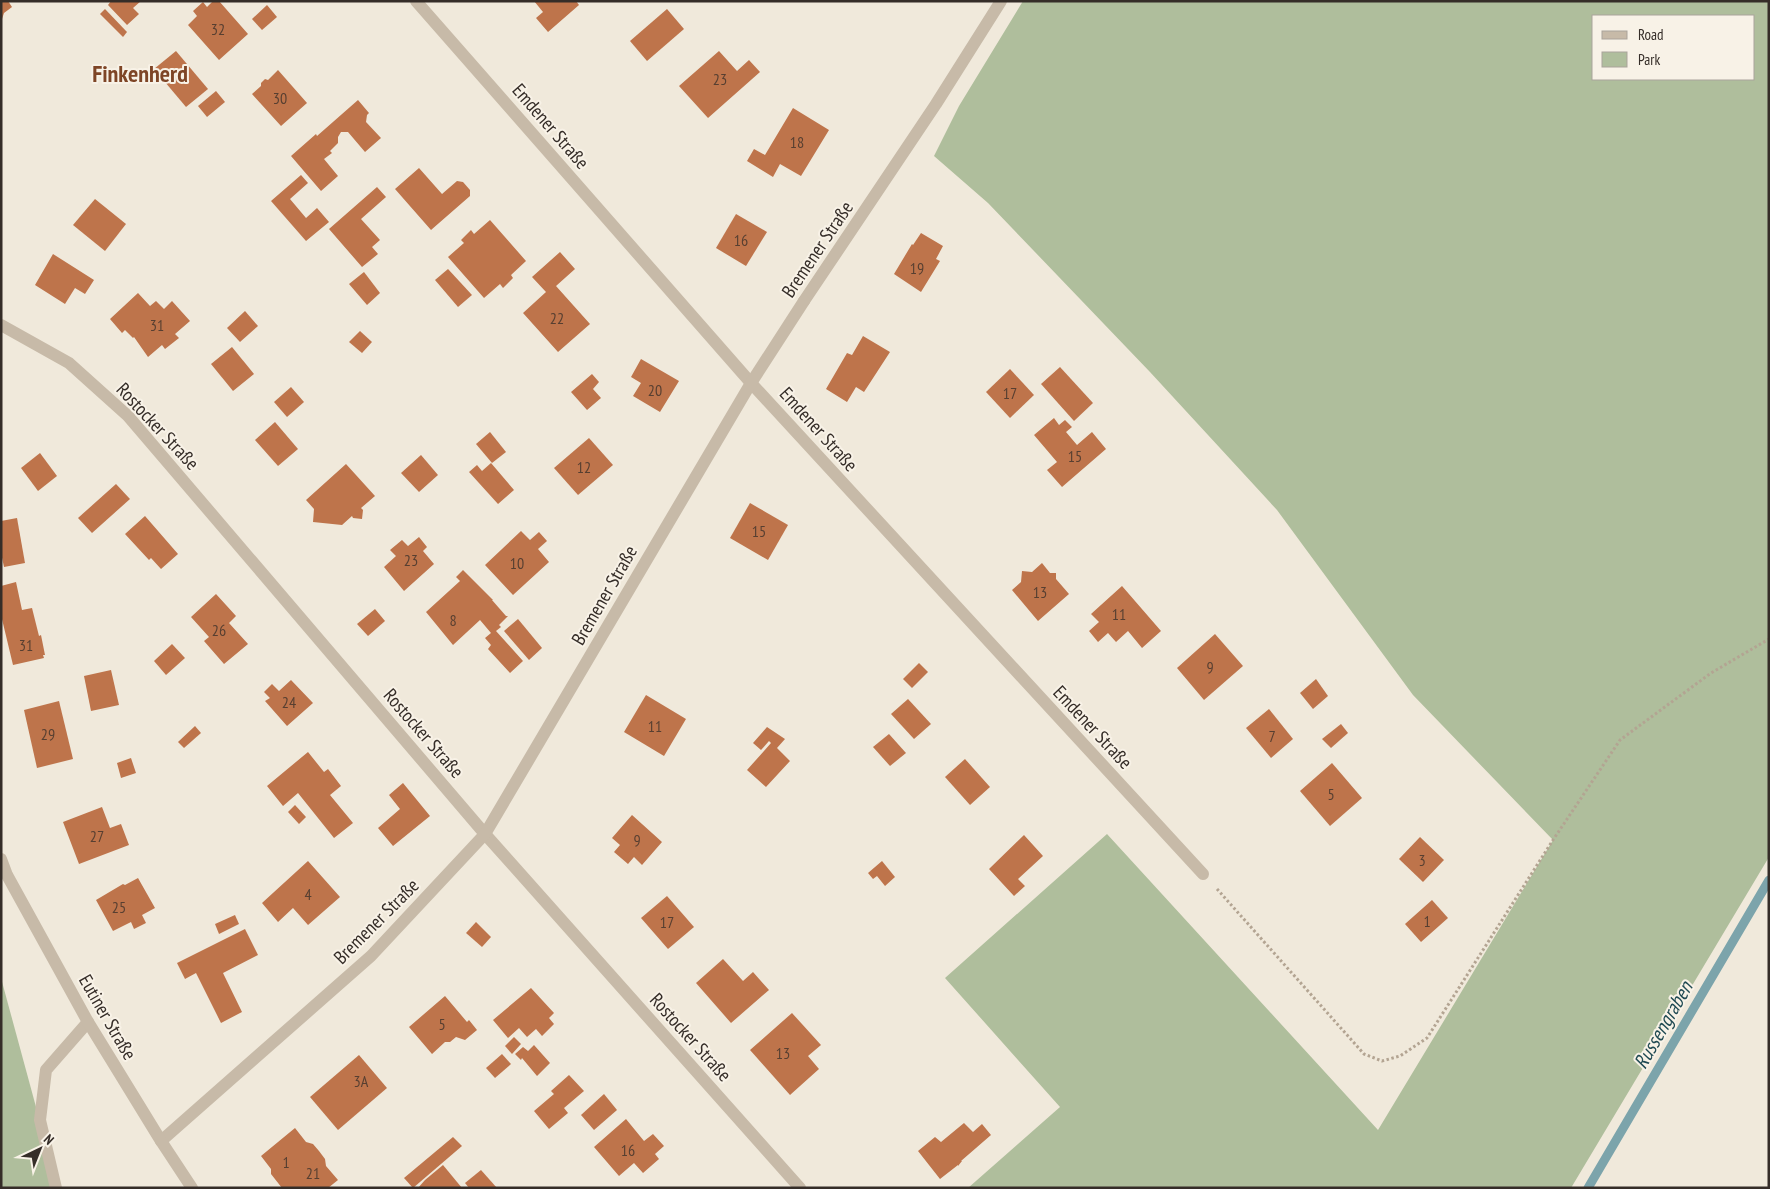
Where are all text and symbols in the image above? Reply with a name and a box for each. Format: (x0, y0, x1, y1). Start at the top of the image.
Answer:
legend (1592, 15, 1755, 80)
house number: 32 (211, 19, 225, 39)
text: Road (1638, 25, 1664, 44)
text: Park (1638, 50, 1660, 69)
district label: Finkenherd (92, 58, 188, 89)
house number: 23 (713, 69, 727, 89)
street label: Emdener Straße (507, 78, 595, 174)
house number: 30 (273, 88, 287, 108)
house number: 18 (790, 132, 804, 152)
street label: Bremener Straße (776, 196, 858, 302)
house number: 16 (734, 230, 748, 250)
house number: 19 (910, 258, 924, 278)
house number: 22 (550, 308, 564, 328)
house number: 31 (150, 315, 164, 335)
street label: Rostocker Straße (112, 377, 205, 475)
house number: 20 (648, 380, 662, 400)
street label: Emdener Straße (775, 382, 863, 476)
house number: 17 (1003, 383, 1017, 403)
house number: 15 (1068, 446, 1082, 466)
house number: 12 (577, 457, 591, 477)
house number: 15 (752, 521, 766, 541)
street label: Bremener Straße (566, 541, 642, 649)
house number: 23 (404, 550, 418, 570)
house number: 10 (510, 553, 524, 573)
house number: 13 (1033, 582, 1047, 602)
house number: 11 (1112, 604, 1126, 624)
house number: 8 (449, 610, 457, 630)
house number: 26 (212, 620, 226, 640)
house number: 31 (19, 635, 33, 655)
house number: 9 (1206, 657, 1214, 677)
street label: Emdener Straße (1048, 680, 1138, 774)
street label: Rostocker Straße (379, 683, 469, 783)
house number: 24 (282, 692, 296, 712)
house number: 11 (648, 716, 662, 736)
house number: 29 (41, 724, 55, 744)
house number: 7 (1268, 726, 1276, 746)
house number: 5 (1327, 784, 1335, 804)
house number: 27 (90, 826, 104, 846)
house number: 9 (633, 830, 641, 850)
house number: 3 (1418, 850, 1426, 870)
street label: Bremener Straße (328, 873, 424, 969)
house number: 4 (304, 884, 312, 904)
house number: 25 (112, 897, 126, 917)
house number: 1 (1423, 911, 1431, 931)
house number: 17 (660, 912, 674, 932)
street label: Eutiner Straße (74, 970, 142, 1064)
water label: Russengraben (1628, 976, 1699, 1073)
street label: Rostocker Straße (645, 988, 737, 1086)
house number: 5 (438, 1014, 446, 1034)
house number: 13 (776, 1043, 790, 1063)
house number: 3A (354, 1071, 369, 1091)
north arrow (15, 1124, 65, 1174)
text: N (40, 1130, 58, 1149)
house number: 16 (621, 1140, 635, 1160)
house number: 1 (282, 1152, 290, 1172)
house number: 21 (306, 1163, 320, 1183)

